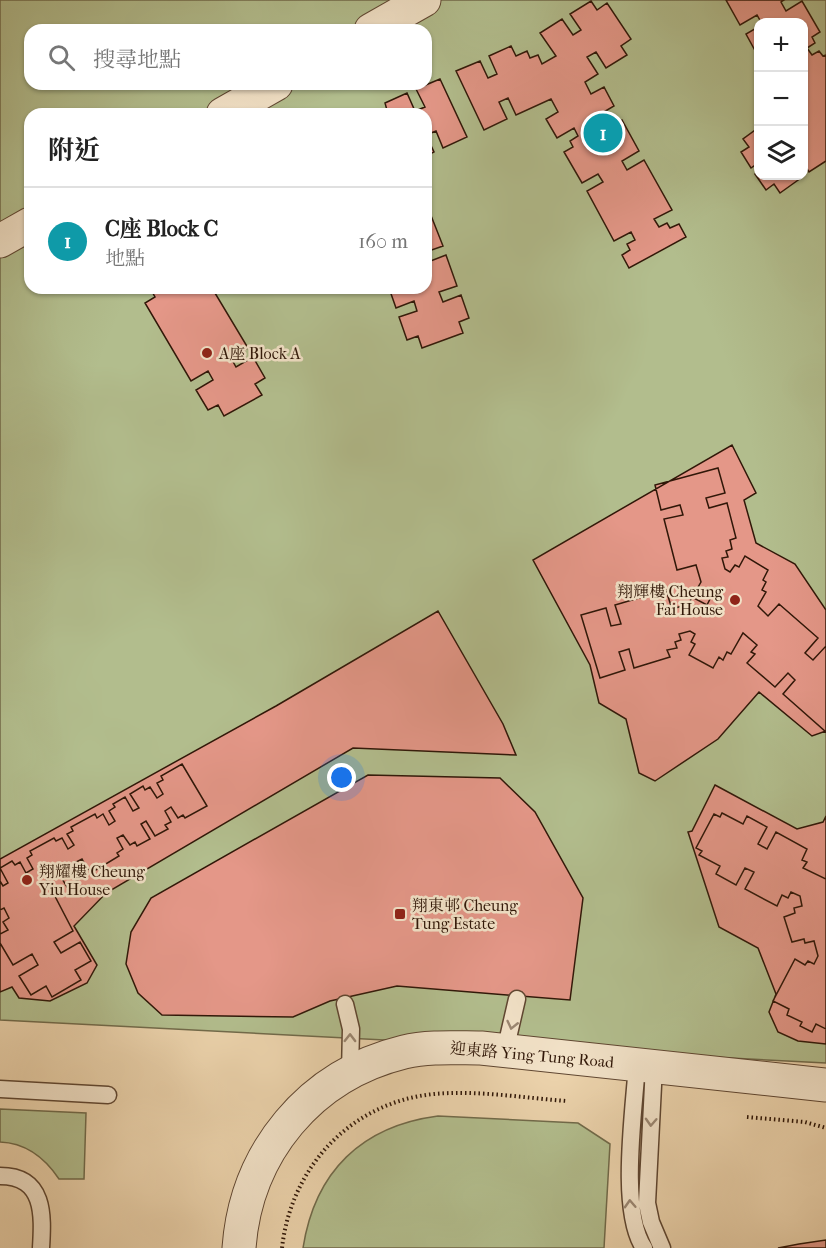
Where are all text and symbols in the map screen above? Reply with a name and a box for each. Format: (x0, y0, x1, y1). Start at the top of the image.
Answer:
map controls (754, 18, 808, 180)
button: + (754, 18, 808, 72)
search box (24, 24, 432, 90)
icon: search (45, 41, 78, 74)
text: 搜尋地點 (93, 47, 181, 73)
button: − (754, 72, 808, 126)
pin: 1 (584, 110, 622, 156)
button: layers (754, 126, 808, 180)
text: 附近 (48, 135, 100, 166)
text: C座 Block C (105, 216, 218, 242)
text: 1 (64, 230, 71, 253)
text: 160 m (358, 230, 408, 253)
text: 地點 (105, 247, 145, 270)
place label: A座 Block A (218, 344, 301, 363)
marker: A座 Block A (200, 346, 214, 360)
place label: 翔輝樓 Cheung Fai House (617, 582, 723, 619)
marker: 翔輝樓 Cheung Fai House (728, 593, 742, 607)
your location (327, 763, 356, 792)
place label: 翔耀樓 Cheung Yiu House (38, 862, 145, 899)
marker: 翔耀樓 Cheung Yiu House (20, 873, 34, 887)
place label: 翔東邨 Cheung Tung Estate (412, 896, 518, 933)
marker: 翔東邨 Cheung Tung Estate (393, 907, 407, 921)
one-way arrow (506, 1020, 519, 1030)
one-way arrow (344, 1034, 356, 1043)
street label: 迎東路 Ying Tung Road (449, 1038, 615, 1072)
one-way arrow (645, 1117, 658, 1126)
one-way arrow (624, 1199, 637, 1208)

